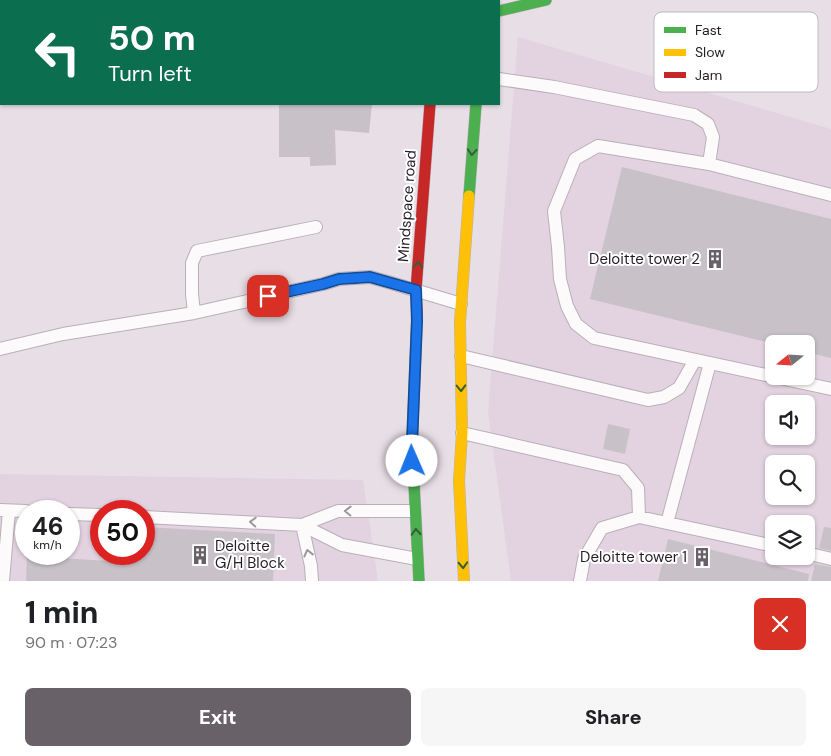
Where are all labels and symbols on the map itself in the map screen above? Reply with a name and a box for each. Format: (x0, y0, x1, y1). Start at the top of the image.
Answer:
legend (654, 12, 818, 92)
text: Fast (695, 21, 722, 39)
text: Slow (695, 43, 725, 61)
text: Jam (695, 66, 722, 84)
street label: Mindspace road (393, 149, 421, 263)
one-way arrow (467, 149, 478, 157)
building icon: Deloitte tower 2 (704, 248, 726, 270)
place label: Deloitte tower 2 (589, 249, 700, 269)
one-way arrow (412, 261, 423, 269)
pin (247, 275, 289, 317)
north arrow (765, 335, 815, 385)
one-way arrow (456, 384, 466, 392)
position arrow (385, 434, 437, 486)
speed limit sign: 50 (90, 500, 155, 565)
one-way arrow (344, 506, 352, 516)
one-way arrow (249, 517, 257, 528)
one-way arrow (410, 528, 421, 536)
place label: Deloitte G/H Block (215, 536, 285, 573)
building icon: Deloitte G/H Block (189, 544, 211, 566)
building icon: Deloitte tower 1 (691, 546, 713, 568)
place label: Deloitte tower 1 (580, 547, 687, 567)
one-way arrow (303, 548, 314, 557)
one-way arrow (457, 561, 468, 569)

